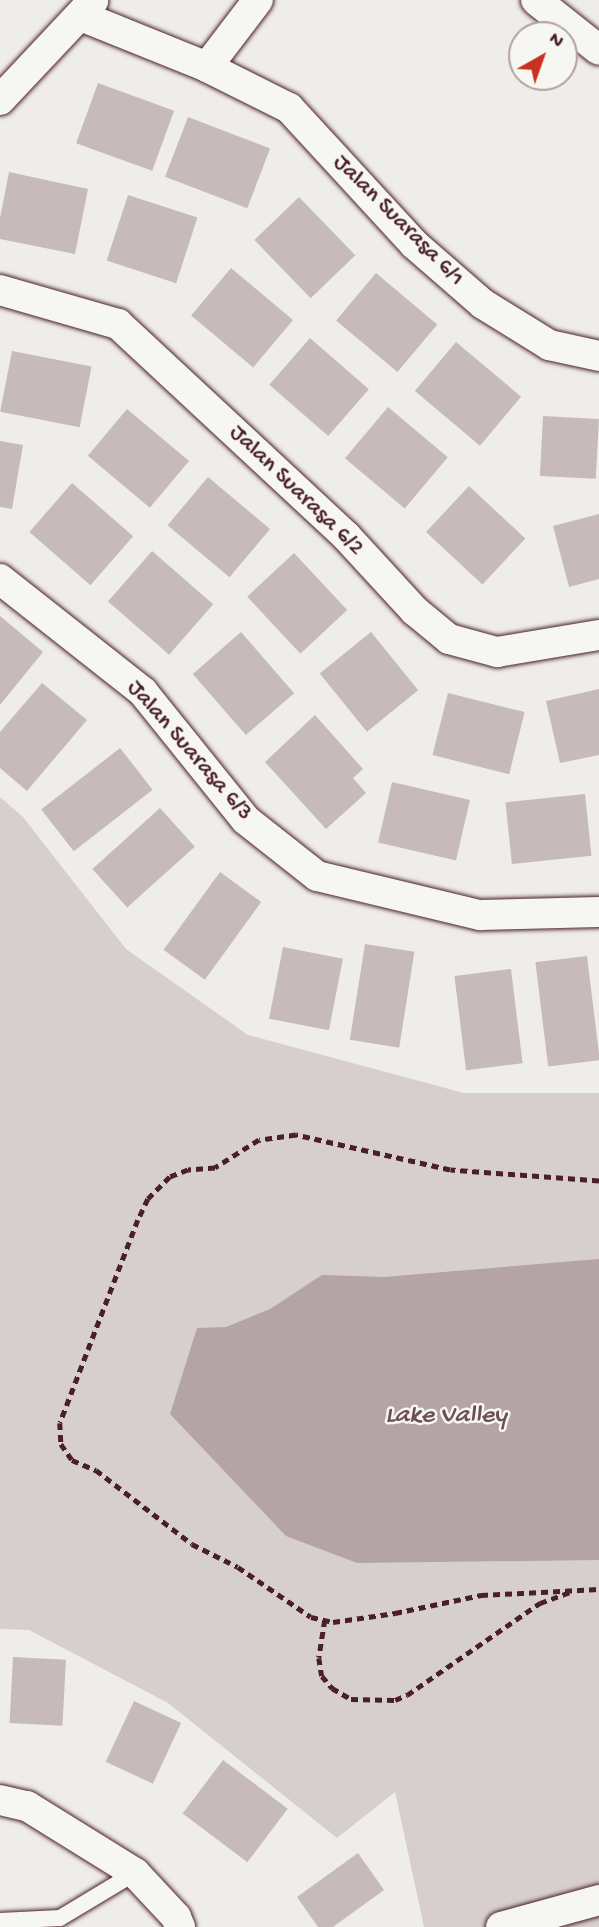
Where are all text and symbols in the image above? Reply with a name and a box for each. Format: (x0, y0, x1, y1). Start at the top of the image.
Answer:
north arrow (508, 21, 578, 91)
text: N (543, 28, 568, 54)
street label: Jalan Suarasa 6/1 (326, 149, 470, 293)
street label: Jalan Suarasa 6/2 (222, 419, 370, 563)
street label: Jalan Suarasa 6/3 (120, 675, 258, 827)
water label: Lake Valley (385, 1401, 507, 1433)

